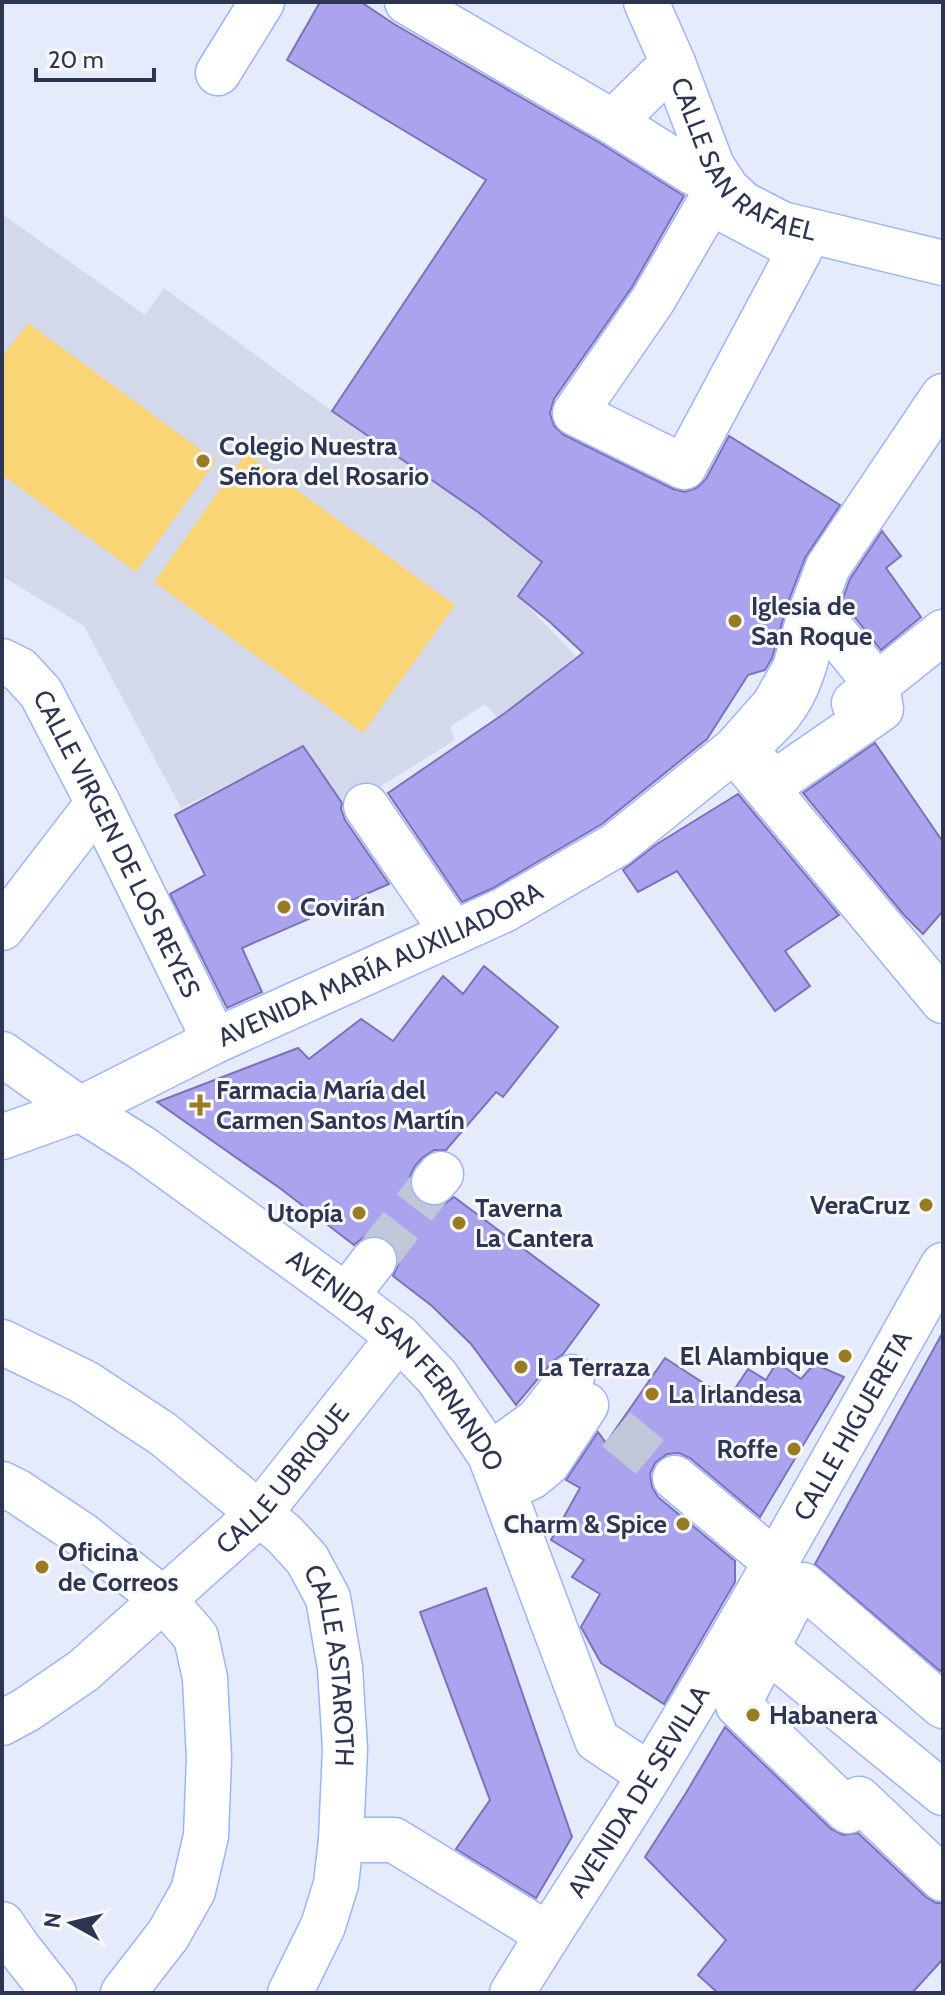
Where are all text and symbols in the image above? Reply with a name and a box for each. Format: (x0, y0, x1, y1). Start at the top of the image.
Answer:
scale bar (36, 32, 154, 82)
text: 20 m (48, 45, 104, 74)
street label: CALLE SAN RAFAEL (664, 73, 819, 248)
place label: Colegio Nuestra Señora del Rosario (219, 430, 429, 492)
marker: Colegio Nuestra Señora del Rosario (194, 452, 212, 470)
place label: Iglesia de San Roque (751, 590, 872, 652)
marker: Iglesia de San Roque (726, 612, 744, 630)
street label: CALLE VIRGEN DE LOS REYES (26, 685, 207, 1003)
street label: AVENIDA MARÍA AUXILIADORA (213, 875, 548, 1054)
place label: Covirán (300, 891, 385, 923)
marker: Covirán (275, 898, 293, 916)
place label: Farmacia María del Carmen Santos Martín (216, 1074, 465, 1136)
marker: Farmacia María del Carmen Santos Martín (191, 1096, 209, 1114)
place label: VeraCruz (810, 1189, 910, 1221)
place label: Taverna La Cantera (475, 1192, 594, 1254)
marker: VeraCruz (917, 1196, 935, 1214)
place label: Utopía (267, 1197, 343, 1229)
marker: Utopía (350, 1204, 368, 1222)
marker: Taverna La Cantera (450, 1214, 468, 1232)
street label: AVENIDA SAN FERNANDO (281, 1242, 510, 1475)
street label: CALLE HIGUERETA (787, 1325, 919, 1526)
place label: El Alambique (679, 1340, 829, 1372)
marker: El Alambique (836, 1347, 854, 1365)
place label: La Terraza (537, 1351, 650, 1383)
marker: La Terraza (512, 1358, 530, 1376)
place label: La Irlandesa (668, 1378, 802, 1410)
marker: La Irlandesa (643, 1385, 661, 1403)
street label: CALLE UBRIQUE (209, 1397, 356, 1561)
place label: Roffe (717, 1433, 778, 1465)
marker: Roffe (785, 1440, 803, 1458)
place label: Charm & Spice (504, 1508, 667, 1540)
marker: Charm & Spice (674, 1515, 692, 1533)
place label: Oficina de Correos (58, 1536, 179, 1598)
marker: Oficina de Correos (33, 1558, 51, 1576)
street label: CALLE ASTAROTH (297, 1559, 361, 1767)
street label: AVENIDA DE SEVILLA (560, 1680, 716, 1903)
place label: Habanera (769, 1699, 878, 1731)
marker: Habanera (744, 1706, 762, 1724)
north arrow (32, 1883, 112, 1963)
text: N (38, 1911, 67, 1930)

